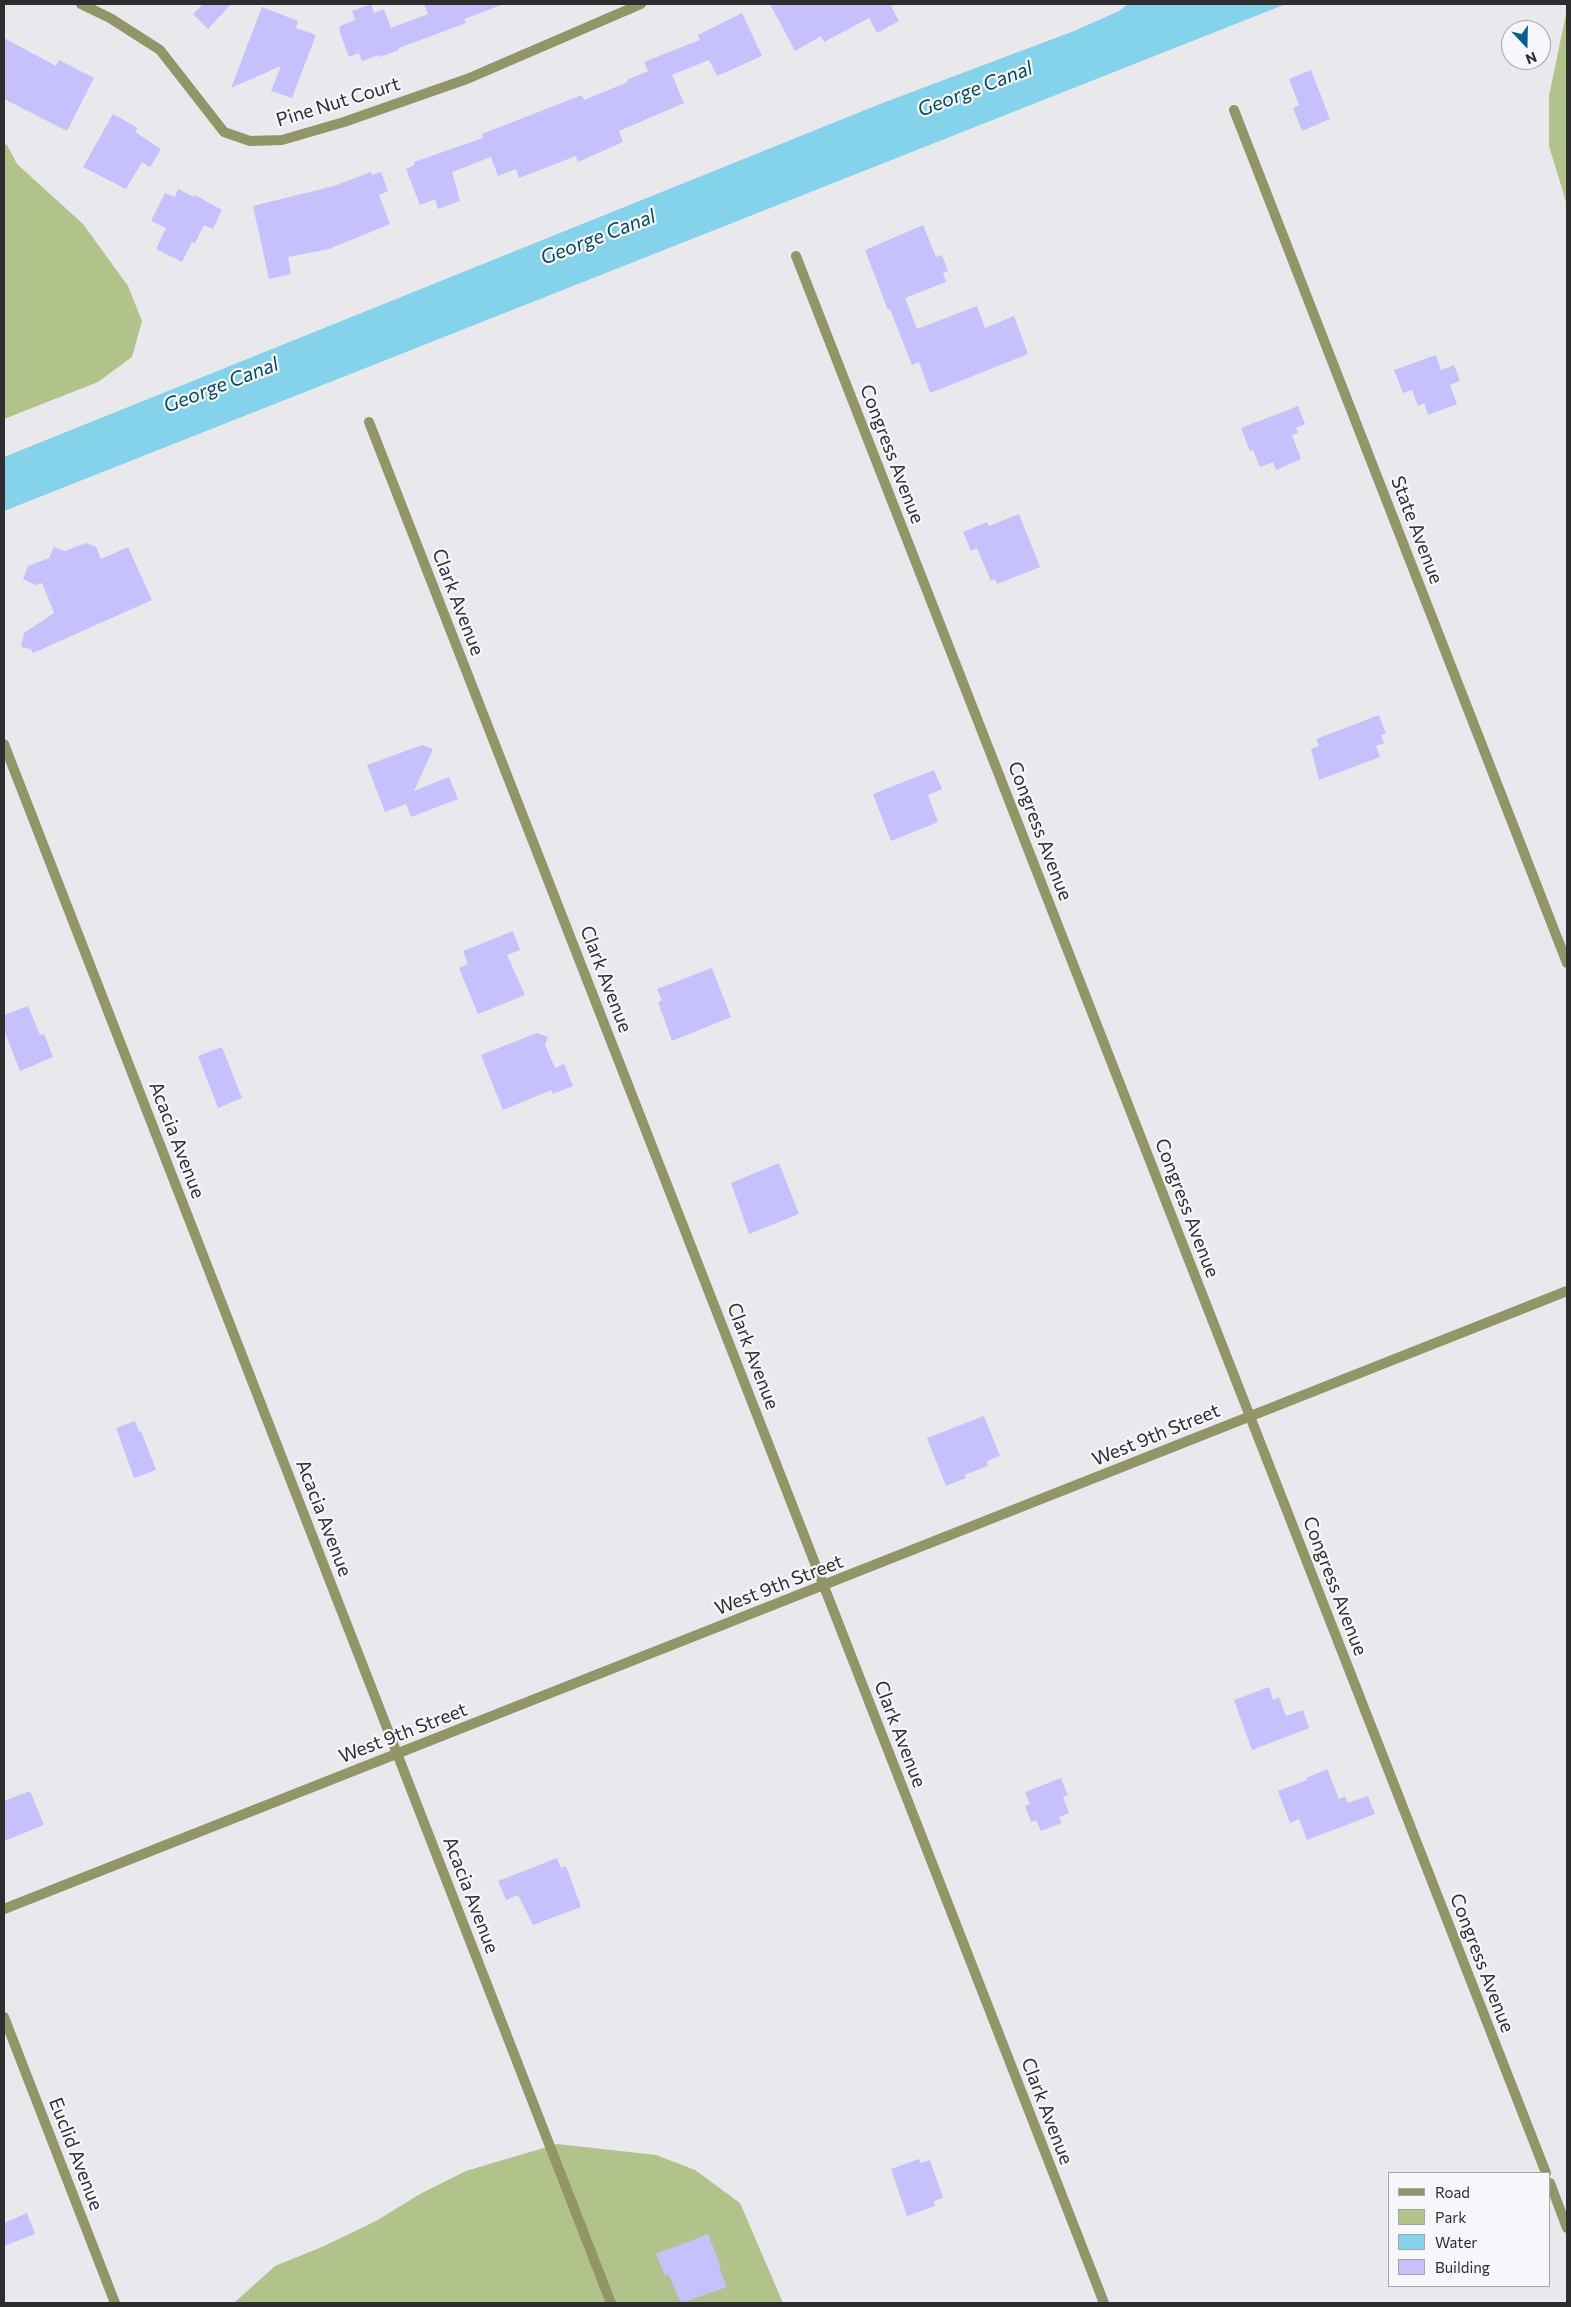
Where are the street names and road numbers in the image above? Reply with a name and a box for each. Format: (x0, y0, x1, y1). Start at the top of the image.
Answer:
street label: Pine Nut Court (273, 72, 403, 132)
street label: Congress Avenue (855, 381, 929, 527)
street label: State Avenue (1386, 473, 1448, 587)
street label: Clark Avenue (427, 545, 489, 659)
street label: Congress Avenue (1003, 758, 1077, 904)
street label: Clark Avenue (575, 922, 637, 1036)
street label: Acacia Avenue (144, 1078, 210, 1202)
street label: Congress Avenue (1150, 1135, 1224, 1281)
street label: Clark Avenue (722, 1299, 784, 1413)
street label: West 9th Street (1089, 1399, 1223, 1471)
street label: Acacia Avenue (291, 1456, 357, 1580)
street label: Congress Avenue (1298, 1513, 1372, 1659)
street label: West 9th Street (712, 1550, 846, 1620)
street label: Clark Avenue (869, 1677, 931, 1791)
street label: West 9th Street (336, 1698, 470, 1768)
street label: Acacia Avenue (438, 1833, 504, 1957)
street label: Congress Avenue (1445, 1890, 1519, 2036)
street label: Clark Avenue (1016, 2054, 1078, 2168)
street label: Euclid Avenue (44, 2094, 108, 2214)

